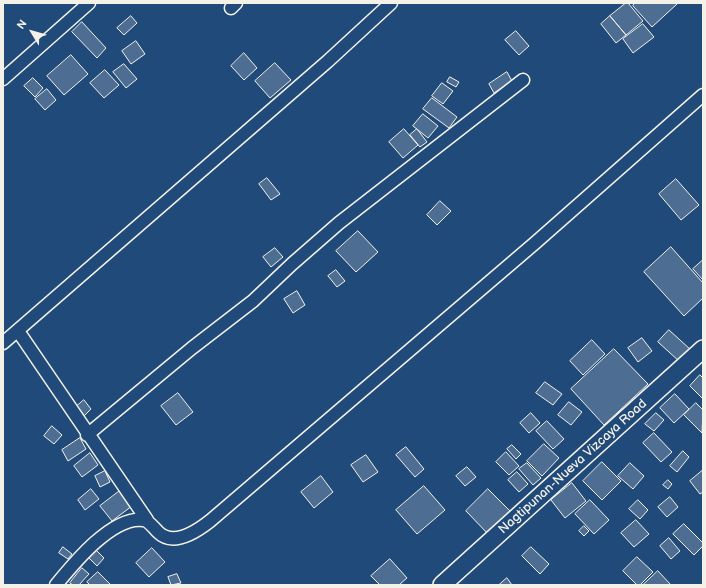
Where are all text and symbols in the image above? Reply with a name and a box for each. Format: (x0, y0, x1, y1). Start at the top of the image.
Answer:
north arrow (12, 12, 52, 52)
text: N (14, 17, 30, 32)
street label: Nagtipunan-Nueva Vizcaya Road (496, 396, 650, 538)

